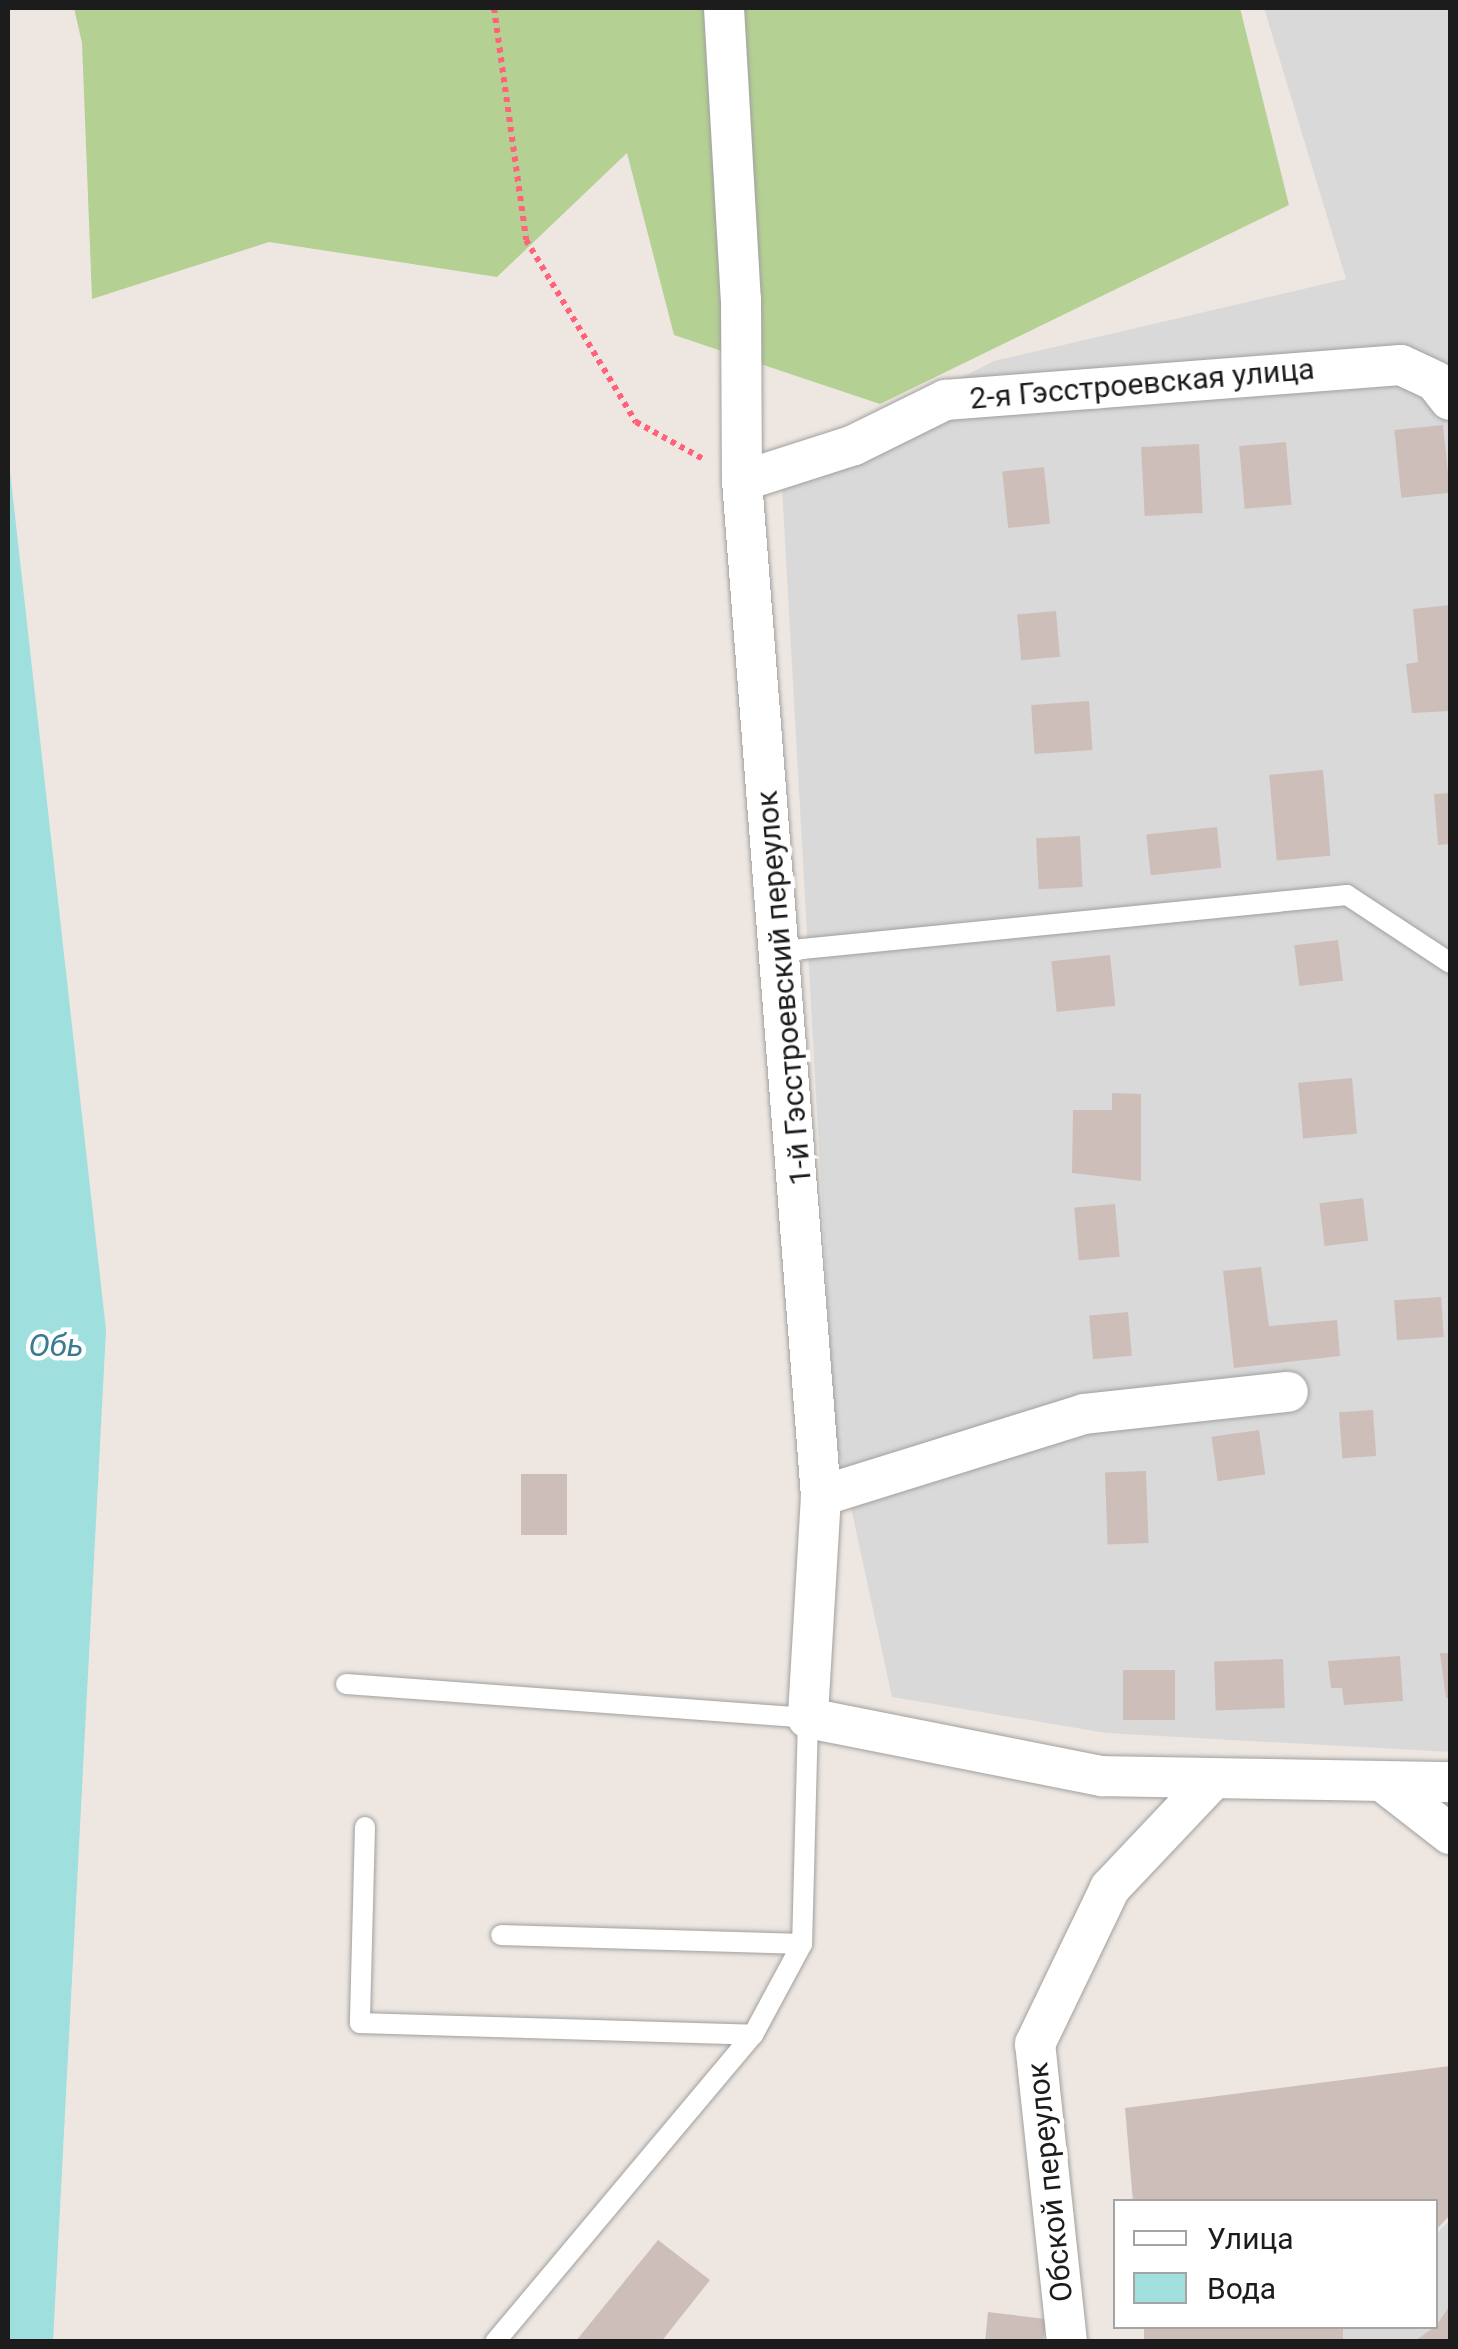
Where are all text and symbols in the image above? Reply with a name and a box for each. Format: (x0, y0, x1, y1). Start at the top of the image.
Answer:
street label: 2-я Гэсстроевская улица (968, 351, 1316, 417)
street label: 1-й Гэсстроевский переулок (749, 789, 819, 1187)
water label: Обь (28, 1326, 84, 1364)
street label: Обской переулок (1020, 2060, 1080, 2304)
legend (1113, 2199, 1438, 2329)
text: Улица (1207, 2221, 1294, 2256)
text: Вода (1207, 2271, 1276, 2306)

